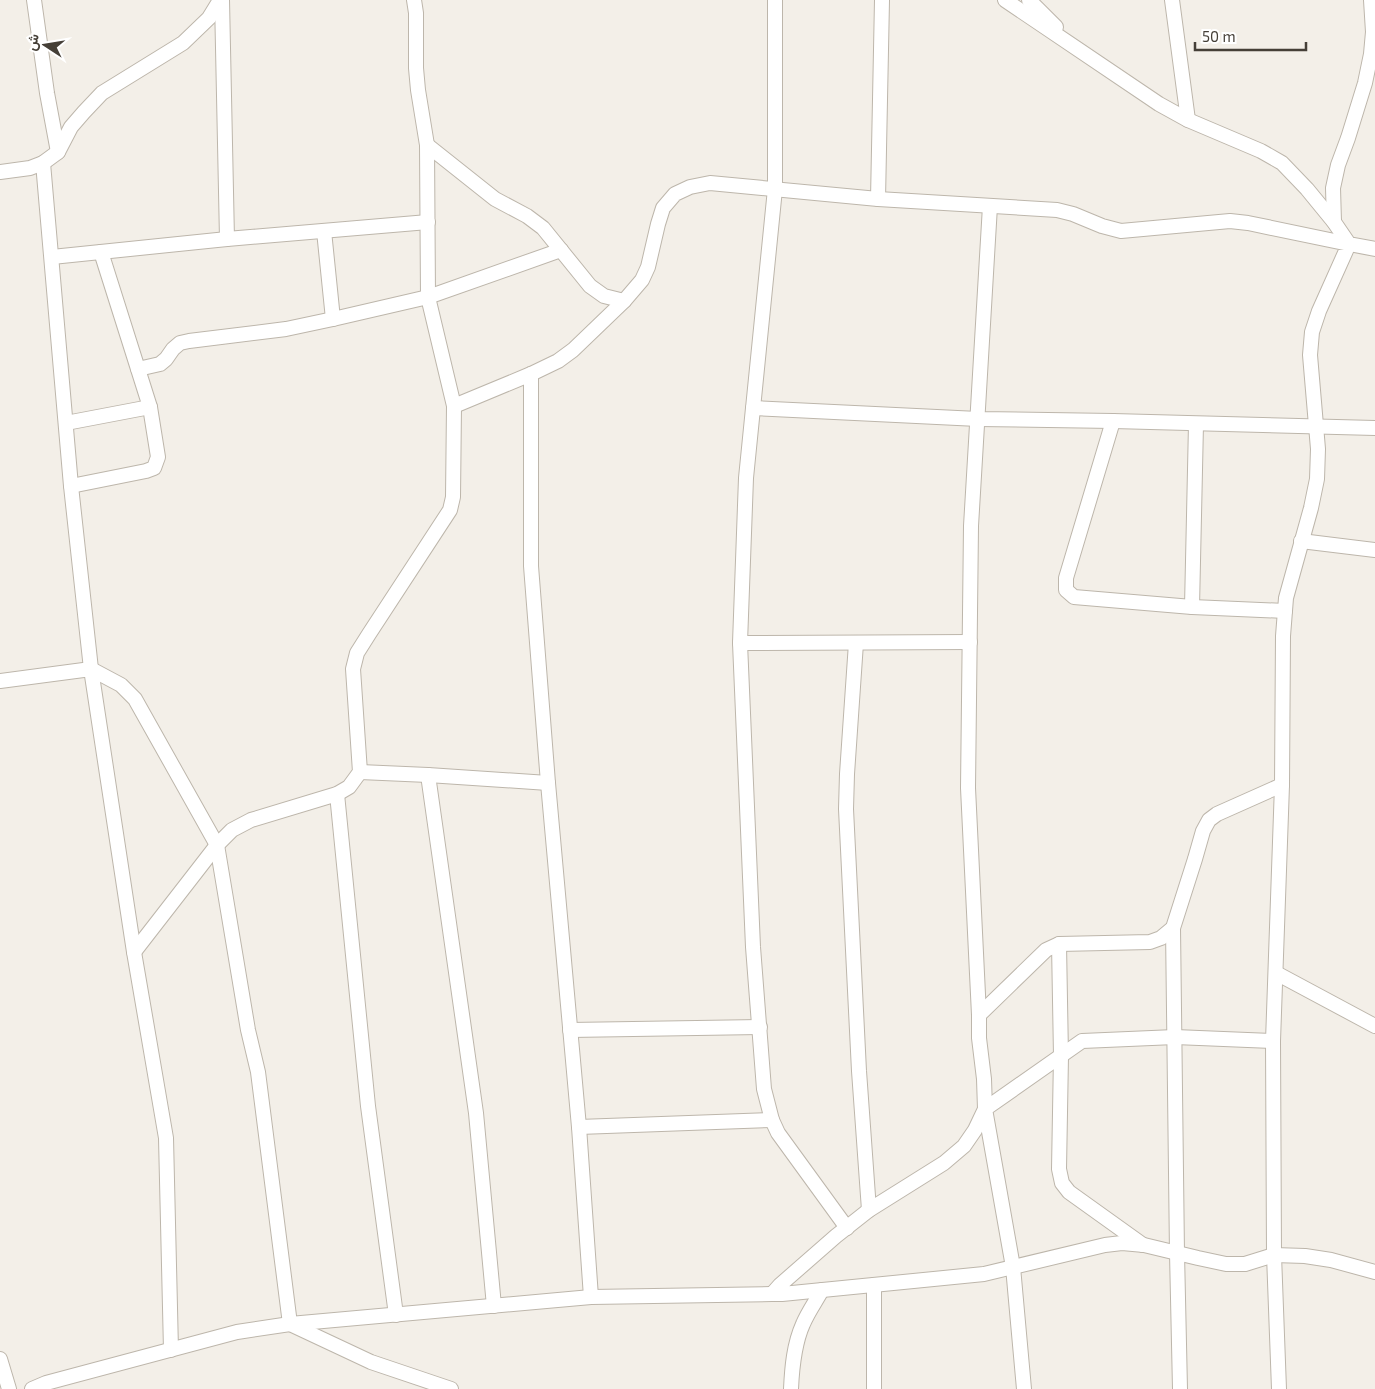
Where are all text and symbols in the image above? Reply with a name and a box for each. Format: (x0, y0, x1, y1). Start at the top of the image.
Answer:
north arrow (20, 20, 70, 70)
scale bar (1195, 20, 1306, 52)
text: 50 m (1202, 27, 1236, 45)
text: ش (22, 32, 43, 52)

